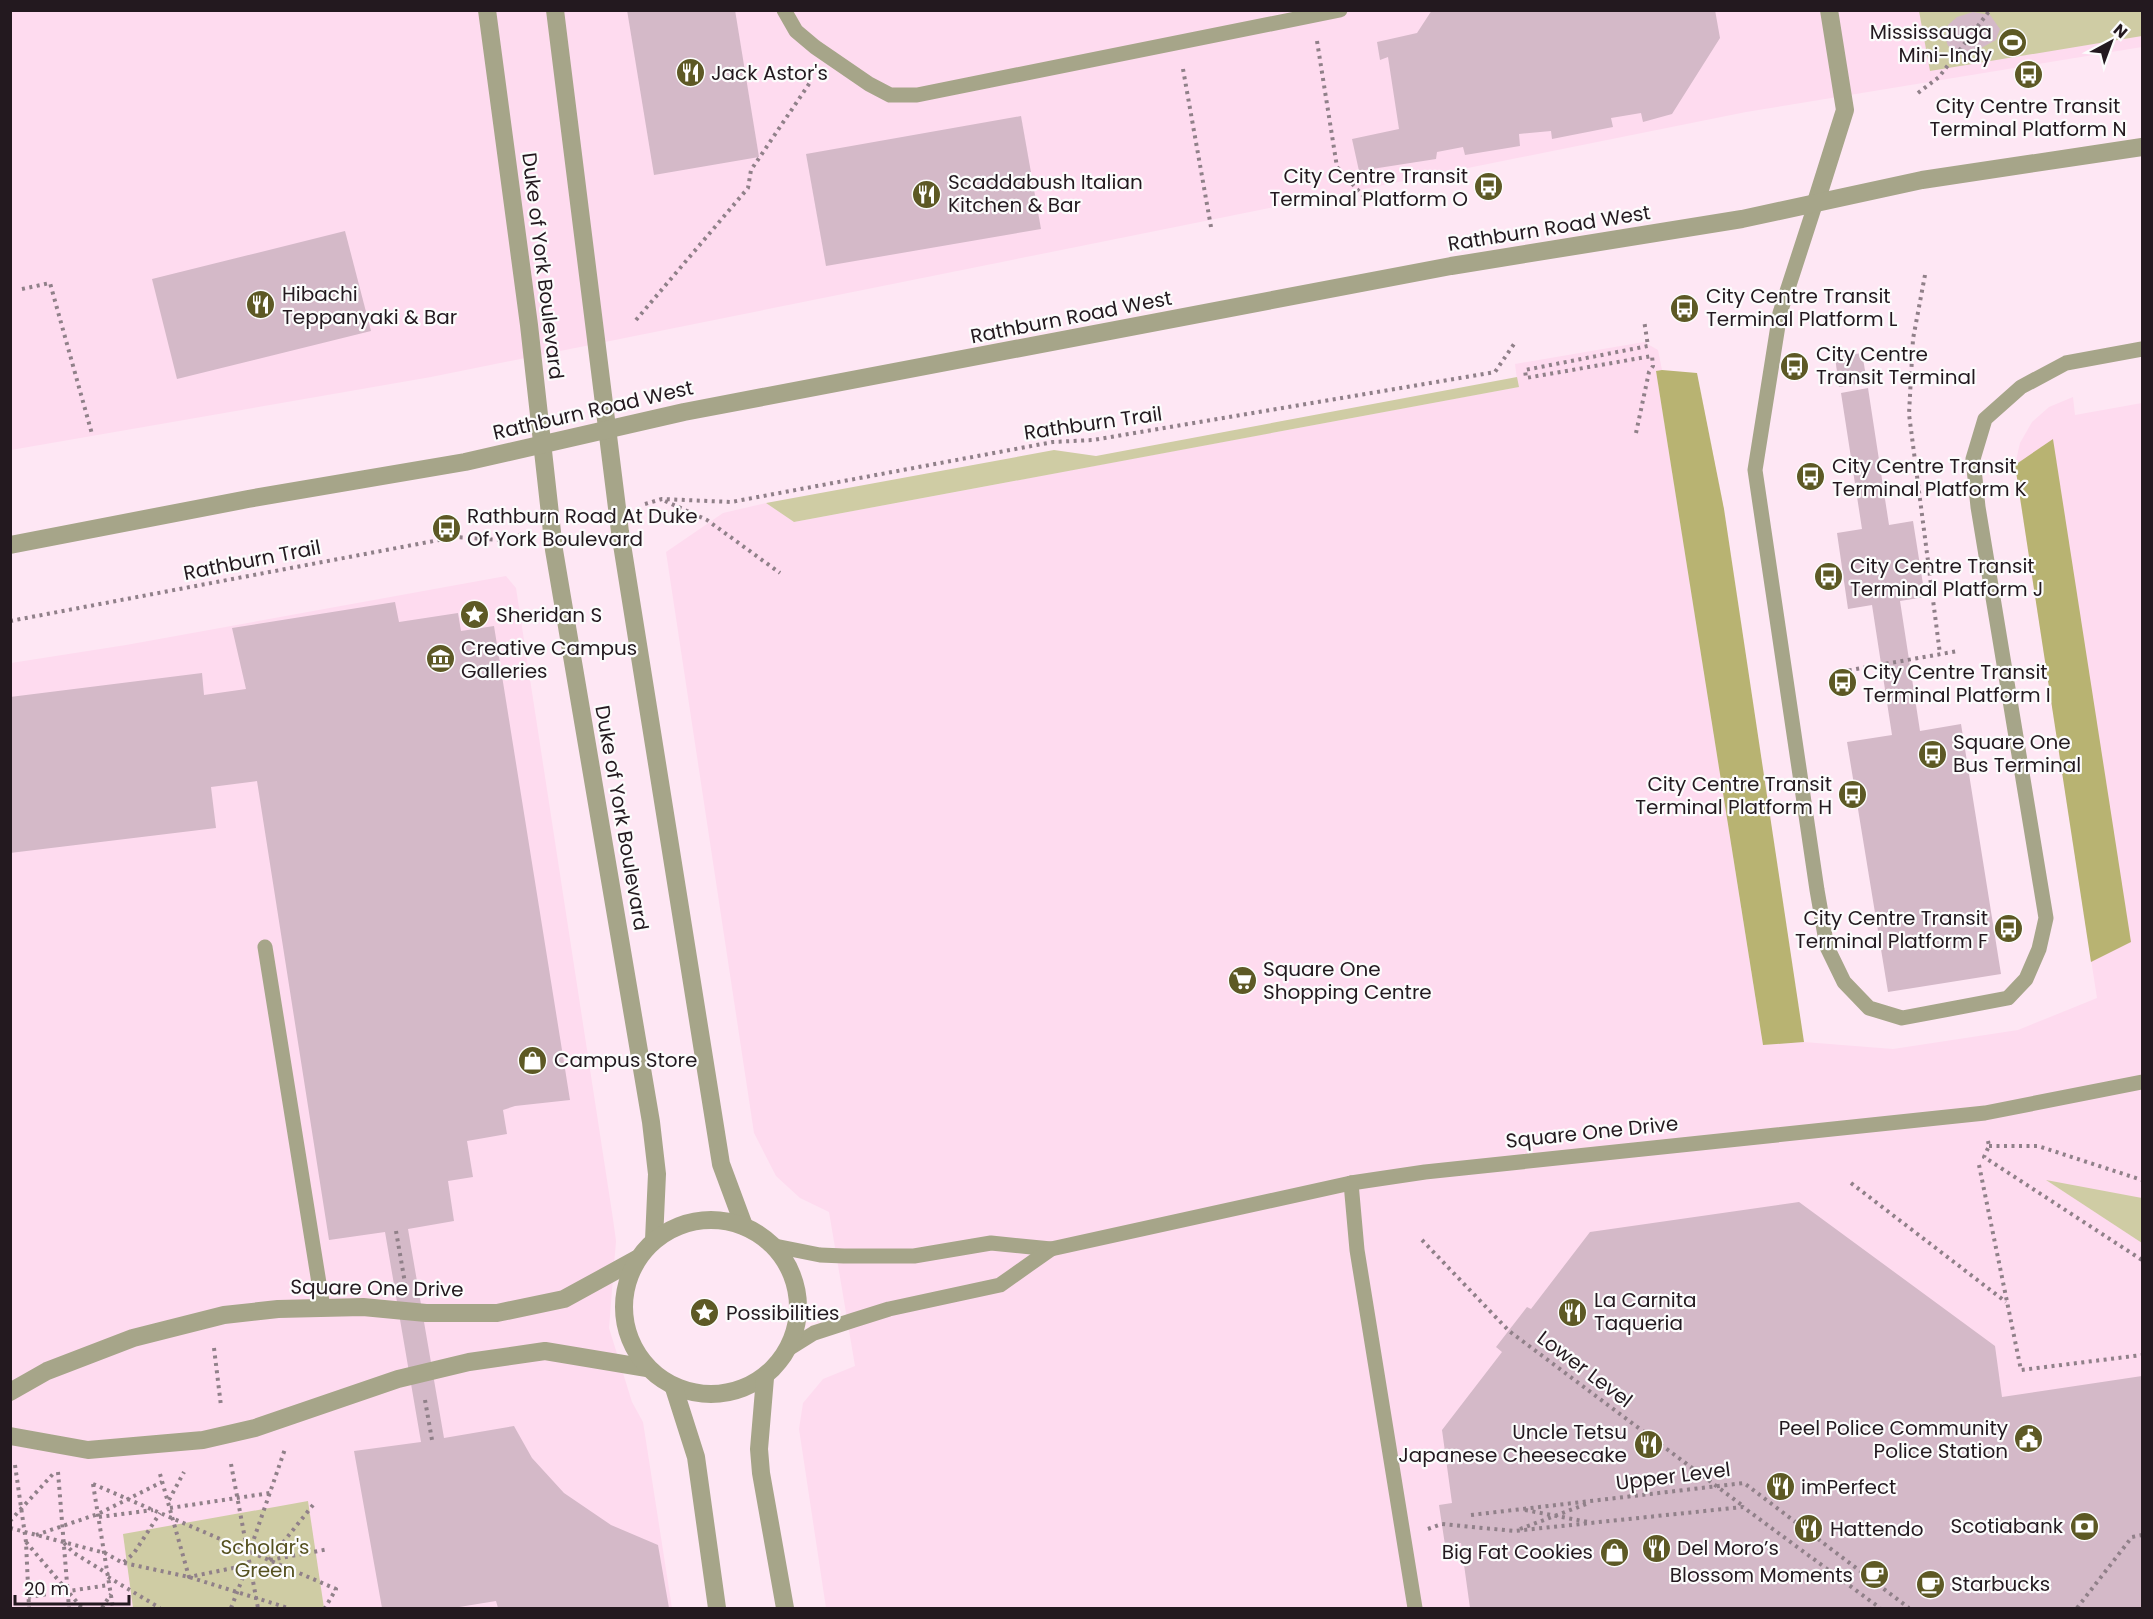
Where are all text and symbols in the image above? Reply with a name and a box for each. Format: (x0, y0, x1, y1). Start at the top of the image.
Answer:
north arrow (2081, 12, 2141, 72)
place label: Mississauga Mini-Indy (1870, 18, 1992, 69)
text: N (2108, 18, 2133, 44)
sports icon: Mississauga Mini-Indy (1997, 27, 2029, 59)
restaurant icon: Jack Astor's (674, 57, 706, 89)
place label: Jack Astor's (711, 59, 828, 87)
bus stop icon: City Centre Transit Terminal Platform N (2012, 59, 2044, 91)
place label: City Centre Transit Terminal Platform N (1930, 92, 2126, 143)
street label: Duke of York Boulevard (515, 151, 571, 381)
place label: City Centre Transit Terminal Platform O (1269, 162, 1468, 213)
place label: Scaddabush Italian Kitchen & Bar (948, 168, 1143, 219)
bus stop icon: City Centre Transit Terminal Platform O (1473, 171, 1505, 203)
restaurant icon: Scaddabush Italian Kitchen & Bar (911, 178, 943, 210)
street label: Rathburn Road West (1446, 198, 1652, 258)
place label: Hibachi Teppanyaki & Bar (282, 280, 457, 331)
place label: City Centre Transit Terminal Platform L (1706, 282, 1898, 333)
street label: Rathburn Road West (968, 284, 1174, 350)
restaurant icon: Hibachi Teppanyaki & Bar (245, 289, 277, 321)
bus stop icon: City Centre Transit Terminal Platform L (1669, 292, 1701, 324)
place label: City Centre Transit Terminal (1816, 340, 1976, 391)
bus stop icon: City Centre Transit Terminal (1779, 350, 1811, 382)
street label: Rathburn Road West (490, 373, 696, 447)
street label: Rathburn Trail (1022, 399, 1164, 447)
place label: City Centre Transit Terminal Platform K (1832, 452, 2027, 503)
bus stop icon: City Centre Transit Terminal Platform K (1795, 461, 1827, 493)
place label: Rathburn Road At Duke Of York Boulevard (467, 502, 698, 553)
bus stop icon: Rathburn Road At Duke Of York Boulevard (430, 512, 462, 544)
street label: Rathburn Trail (181, 533, 323, 587)
place label: City Centre Transit Terminal Platform J (1850, 552, 2043, 603)
bus stop icon: City Centre Transit Terminal Platform J (1813, 561, 1845, 593)
place icon: Sheridan S (459, 599, 491, 631)
place label: Sheridan S (496, 601, 602, 629)
place label: Creative Campus Galleries (461, 634, 637, 685)
museum icon: Creative Campus Galleries (424, 643, 456, 675)
place label: City Centre Transit Terminal Platform I (1863, 658, 2051, 709)
bus stop icon: City Centre Transit Terminal Platform I (1826, 667, 1858, 699)
street label: Duke of York Boulevard (588, 703, 656, 933)
place label: Square One Bus Terminal (1953, 728, 2081, 779)
bus stop icon: Square One Bus Terminal (1916, 738, 1948, 770)
place label: City Centre Transit Terminal Platform H (1635, 770, 1832, 821)
bus stop icon: City Centre Transit Terminal Platform H (1837, 779, 1869, 811)
place label: City Centre Transit Terminal Platform F (1795, 904, 1988, 955)
bus stop icon: City Centre Transit Terminal Platform F (1993, 913, 2025, 945)
place label: Square One Shopping Centre (1263, 955, 1432, 1006)
supermarket icon: Square One Shopping Centre (1226, 964, 1258, 996)
shop icon: Campus Store (517, 1044, 549, 1076)
place label: Campus Store (554, 1046, 697, 1074)
street label: Square One Drive (1504, 1109, 1680, 1155)
street label: Square One Drive (290, 1272, 464, 1304)
place label: La Carnita Taqueria (1594, 1286, 1696, 1337)
restaurant icon: La Carnita Taqueria (1557, 1296, 1589, 1328)
place icon: Possibilities (689, 1297, 721, 1329)
place label: Possibilities (726, 1299, 840, 1327)
street label: Lower Level (1532, 1324, 1638, 1414)
place label: Peel Police Community Police Station (1779, 1414, 2008, 1465)
place label: Uncle Tetsu Japanese Cheesecake (1398, 1418, 1627, 1469)
public building icon: Peel Police Community Police Station (2013, 1423, 2045, 1455)
restaurant icon: Uncle Tetsu Japanese Cheesecake (1632, 1428, 1664, 1460)
street label: Upper Level (1614, 1455, 1732, 1497)
restaurant icon: imPerfect (1764, 1471, 1796, 1503)
place label: imPerfect (1801, 1473, 1896, 1501)
bank icon: Scotiabank (2068, 1510, 2100, 1542)
place label: Scotiabank (1950, 1512, 2064, 1540)
restaurant icon: Hattendo (1793, 1513, 1825, 1545)
place label: Hattendo (1830, 1515, 1923, 1543)
restaurant icon: Del Moro’s (1640, 1532, 1672, 1564)
park label: Scholar's Green (221, 1533, 310, 1584)
place label: Del Moro’s (1677, 1534, 1779, 1562)
shop icon: Big Fat Cookies (1598, 1536, 1630, 1568)
place label: Big Fat Cookies (1442, 1538, 1593, 1566)
cafe icon: Blossom Moments (1858, 1559, 1890, 1591)
place label: Blossom Moments (1670, 1561, 1853, 1589)
scale bar (15, 1568, 129, 1606)
cafe icon: Starbucks (1914, 1568, 1946, 1600)
place label: Starbucks (1951, 1570, 2050, 1598)
text: 20 m (24, 1576, 69, 1601)

